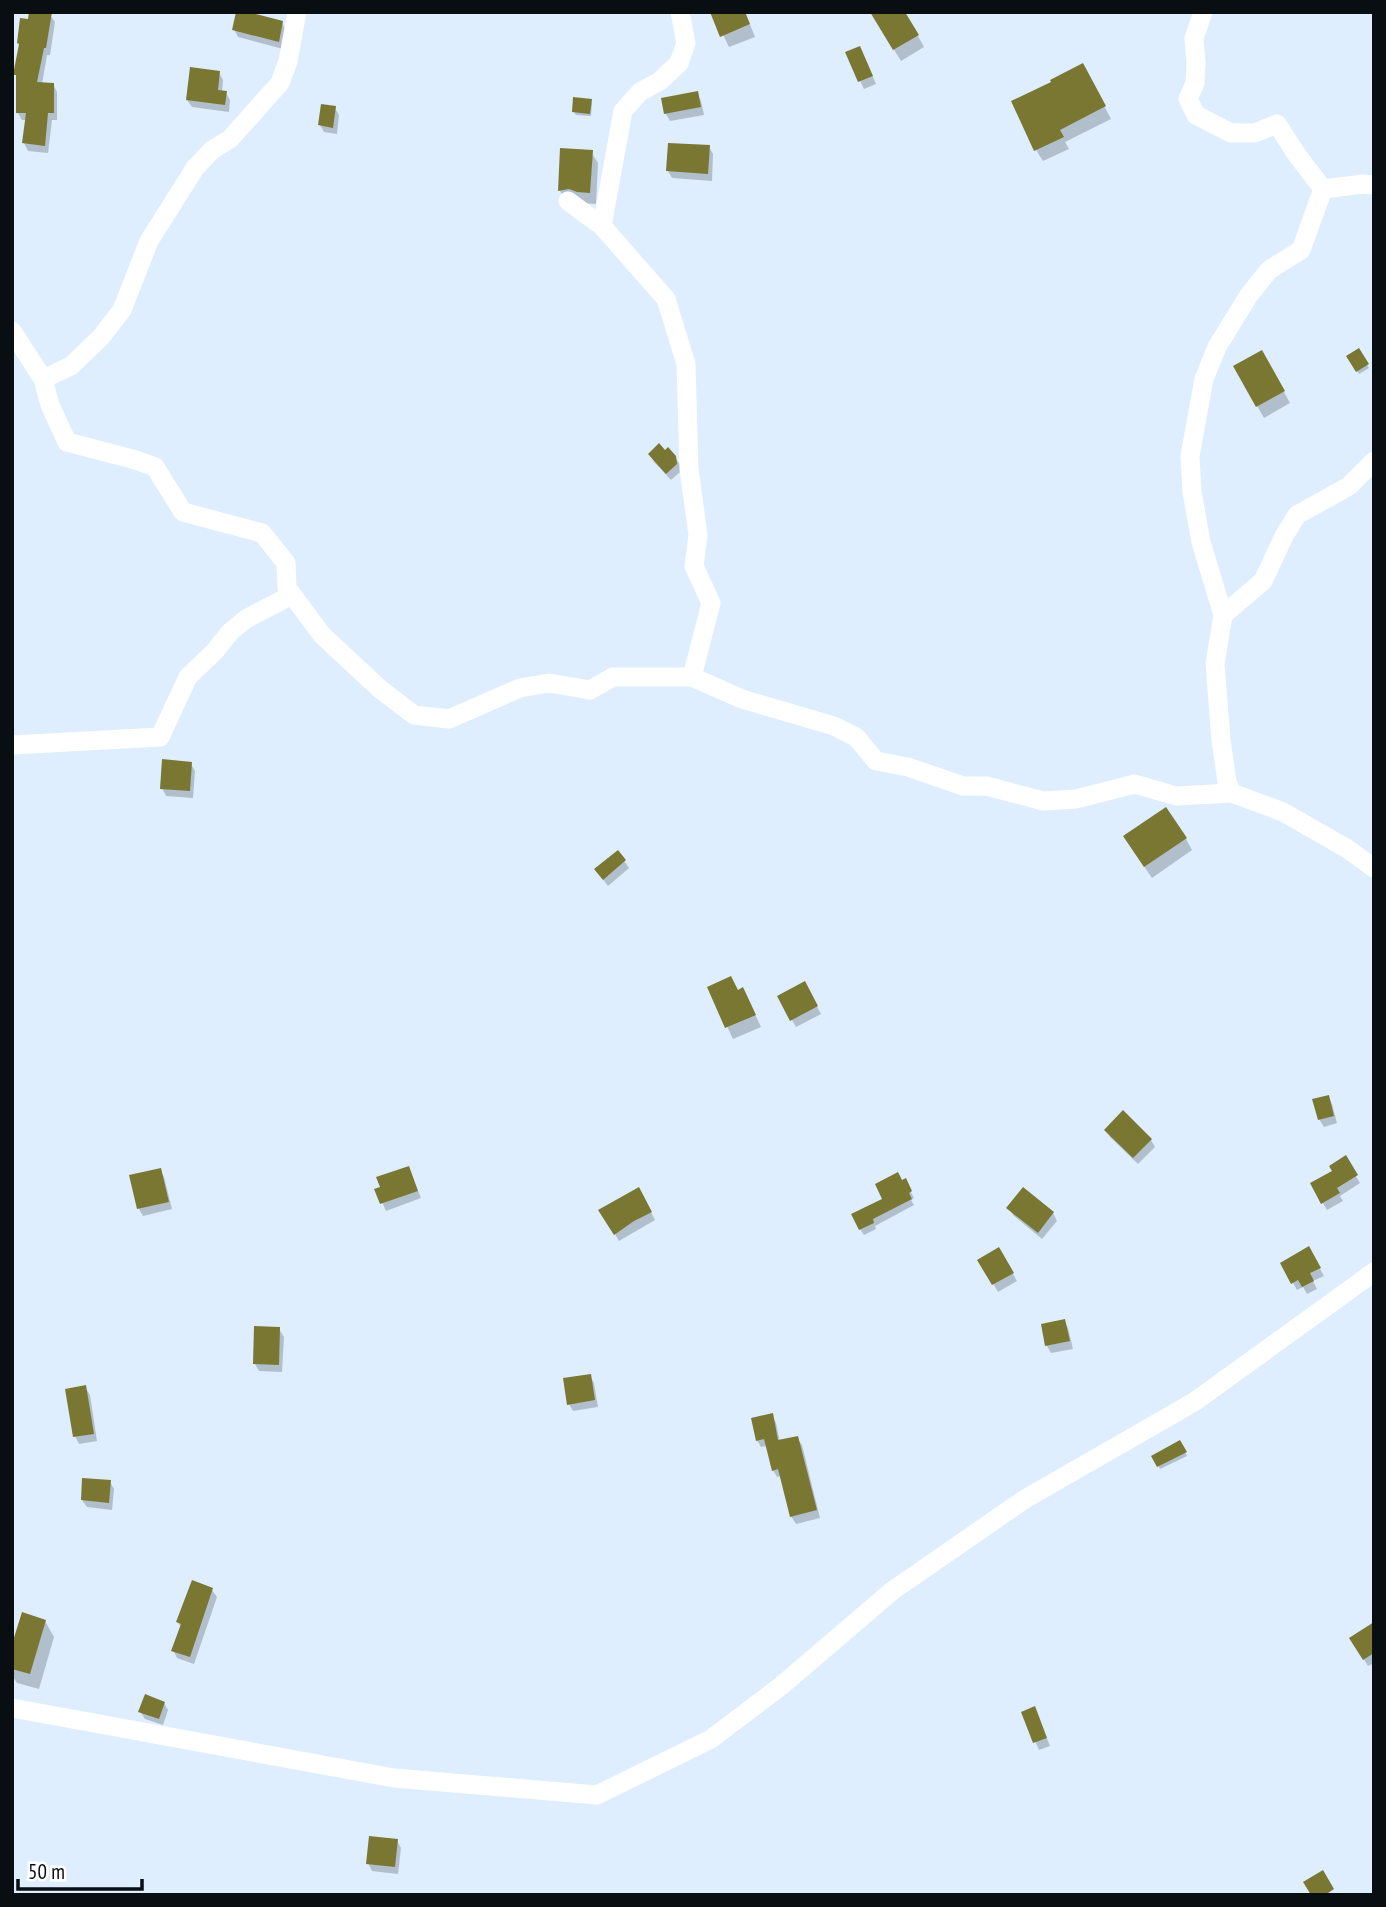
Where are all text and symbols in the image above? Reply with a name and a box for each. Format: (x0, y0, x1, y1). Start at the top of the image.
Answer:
scale bar (18, 1848, 142, 1892)
text: 50 m (28, 1858, 65, 1885)

